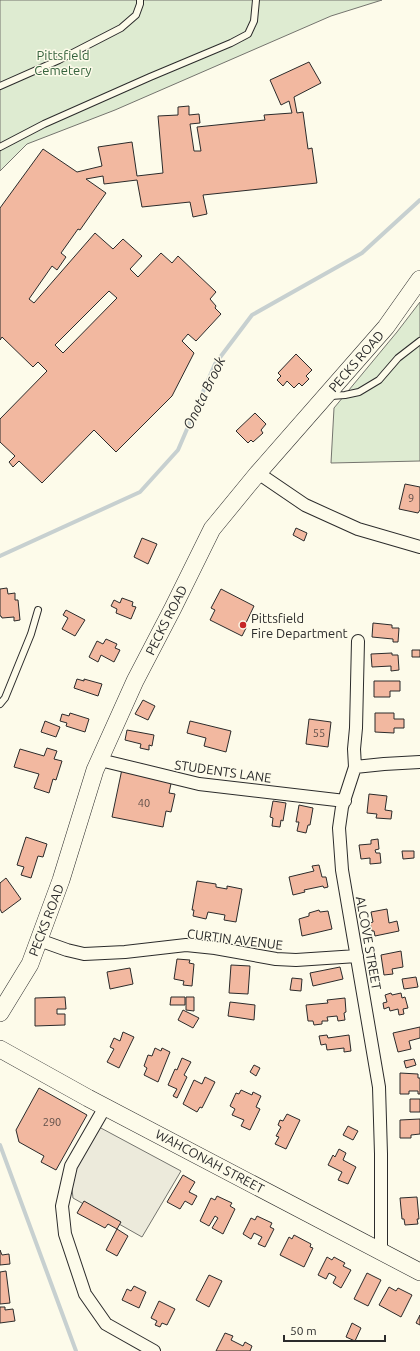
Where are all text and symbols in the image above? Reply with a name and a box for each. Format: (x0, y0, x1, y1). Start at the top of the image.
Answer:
park label: Pittsfield Cemetery (34, 48, 92, 77)
street label: PECKS ROAD (326, 328, 386, 394)
water label: Onota Brook (180, 353, 229, 432)
house number: 9 (408, 492, 414, 504)
street label: PECKS ROAD (142, 583, 190, 657)
place label: Pittsfield Fire Department (251, 611, 348, 640)
marker: Pittsfield Fire Department (238, 620, 248, 630)
house number: 55 (313, 727, 325, 739)
street label: STUDENTS LANE (174, 757, 272, 785)
house number: 40 (138, 797, 150, 809)
street label: PECKS ROAD (26, 882, 66, 958)
street label: ALCOVE STREET (354, 895, 384, 991)
street label: CURTIN AVENUE (186, 926, 284, 952)
house number: 290 (43, 1116, 61, 1128)
street label: WAHCONAH STREET (153, 1126, 267, 1196)
scale bar (284, 1317, 385, 1343)
text: 50 m (290, 1324, 317, 1337)

